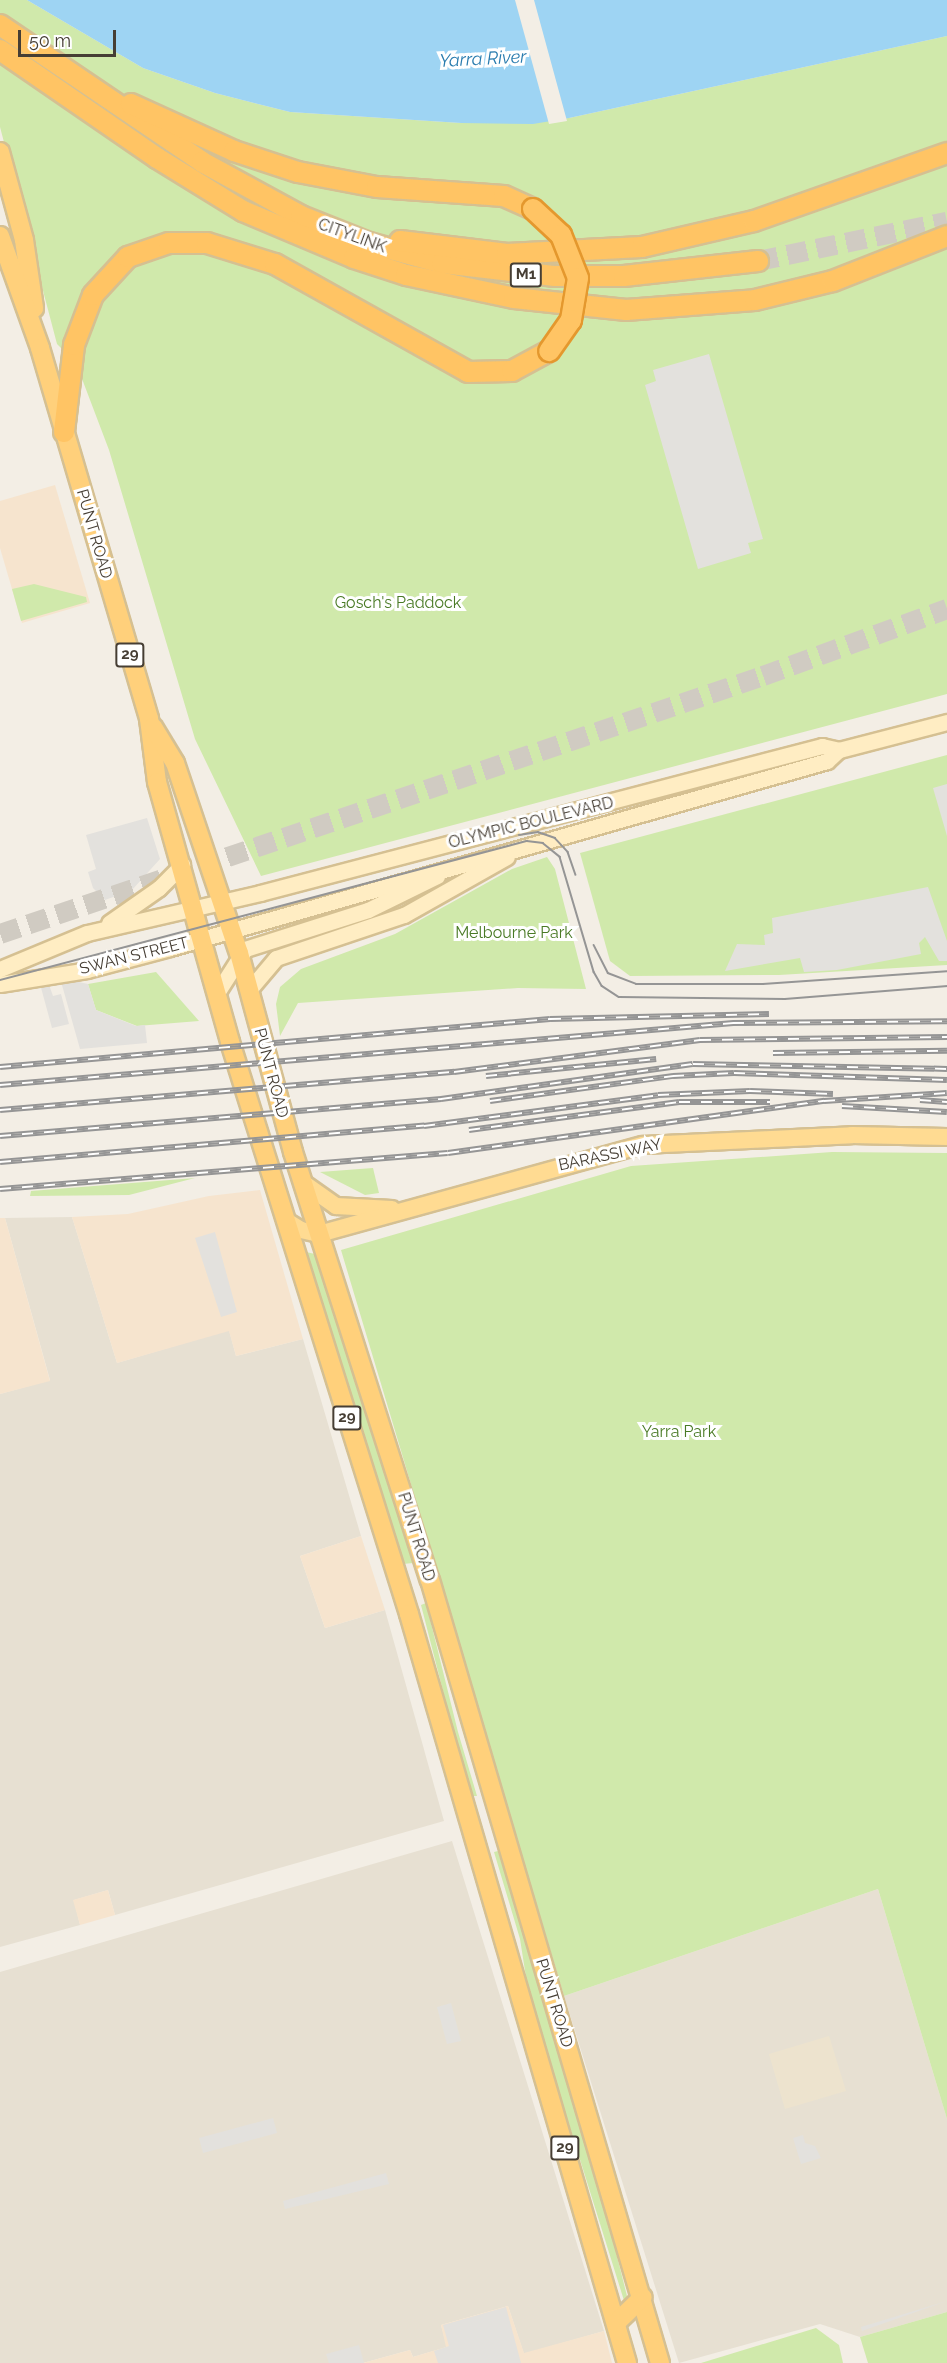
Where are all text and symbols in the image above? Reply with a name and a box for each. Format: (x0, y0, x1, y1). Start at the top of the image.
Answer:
scale bar (21, 18, 118, 56)
text: 50 m (29, 30, 71, 51)
water label: Yarra River (439, 46, 527, 72)
street label: CITYLINK (315, 215, 389, 257)
road number: M1 (510, 263, 542, 287)
street label: PUNT ROAD (72, 487, 116, 581)
park label: Gosch's Paddock (335, 593, 461, 613)
road number: 29 (115, 643, 145, 667)
street label: OLYMPIC BOULEVARD (446, 793, 616, 853)
park label: Melbourne Park (455, 923, 573, 943)
street label: SWAN STREET (78, 933, 190, 979)
street label: PUNT ROAD (250, 1026, 292, 1120)
street label: BARASSI WAY (556, 1135, 664, 1175)
road number: 29 (332, 1406, 362, 1430)
park label: Yarra Park (642, 1422, 716, 1442)
street label: PUNT ROAD (393, 1490, 439, 1584)
street label: PUNT ROAD (531, 1956, 577, 2050)
road number: 29 (550, 2136, 580, 2160)

